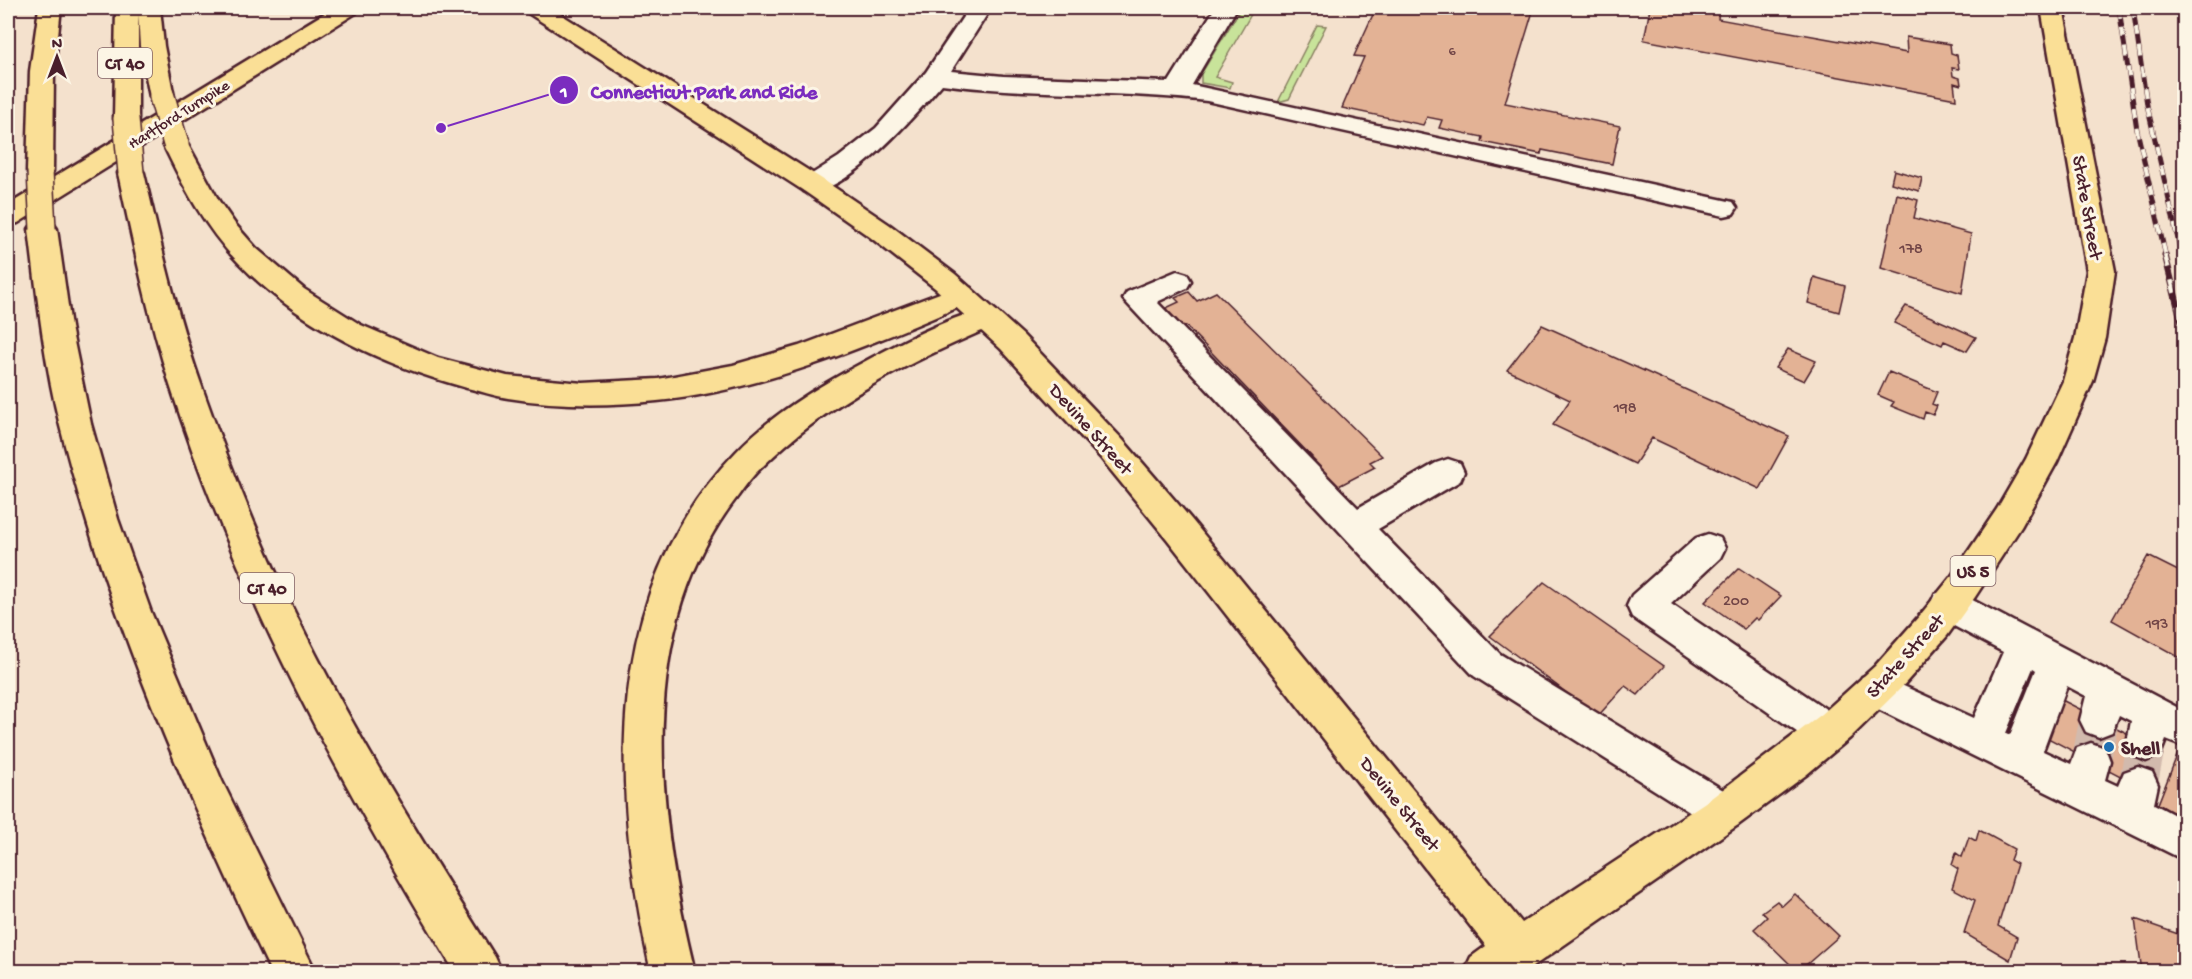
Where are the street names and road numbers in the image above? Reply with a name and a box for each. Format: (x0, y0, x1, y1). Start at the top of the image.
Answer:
road number: CT 40 (98, 48, 152, 78)
street label: Hartford Turnpike (126, 77, 235, 155)
street label: State Street (2065, 154, 2106, 263)
street label: Devine Street (1041, 379, 1137, 482)
road number: US 5 (1950, 556, 1996, 586)
road number: CT 40 (240, 573, 294, 603)
street label: State Street (1863, 609, 1952, 704)
street label: Devine Street (1352, 752, 1444, 858)

